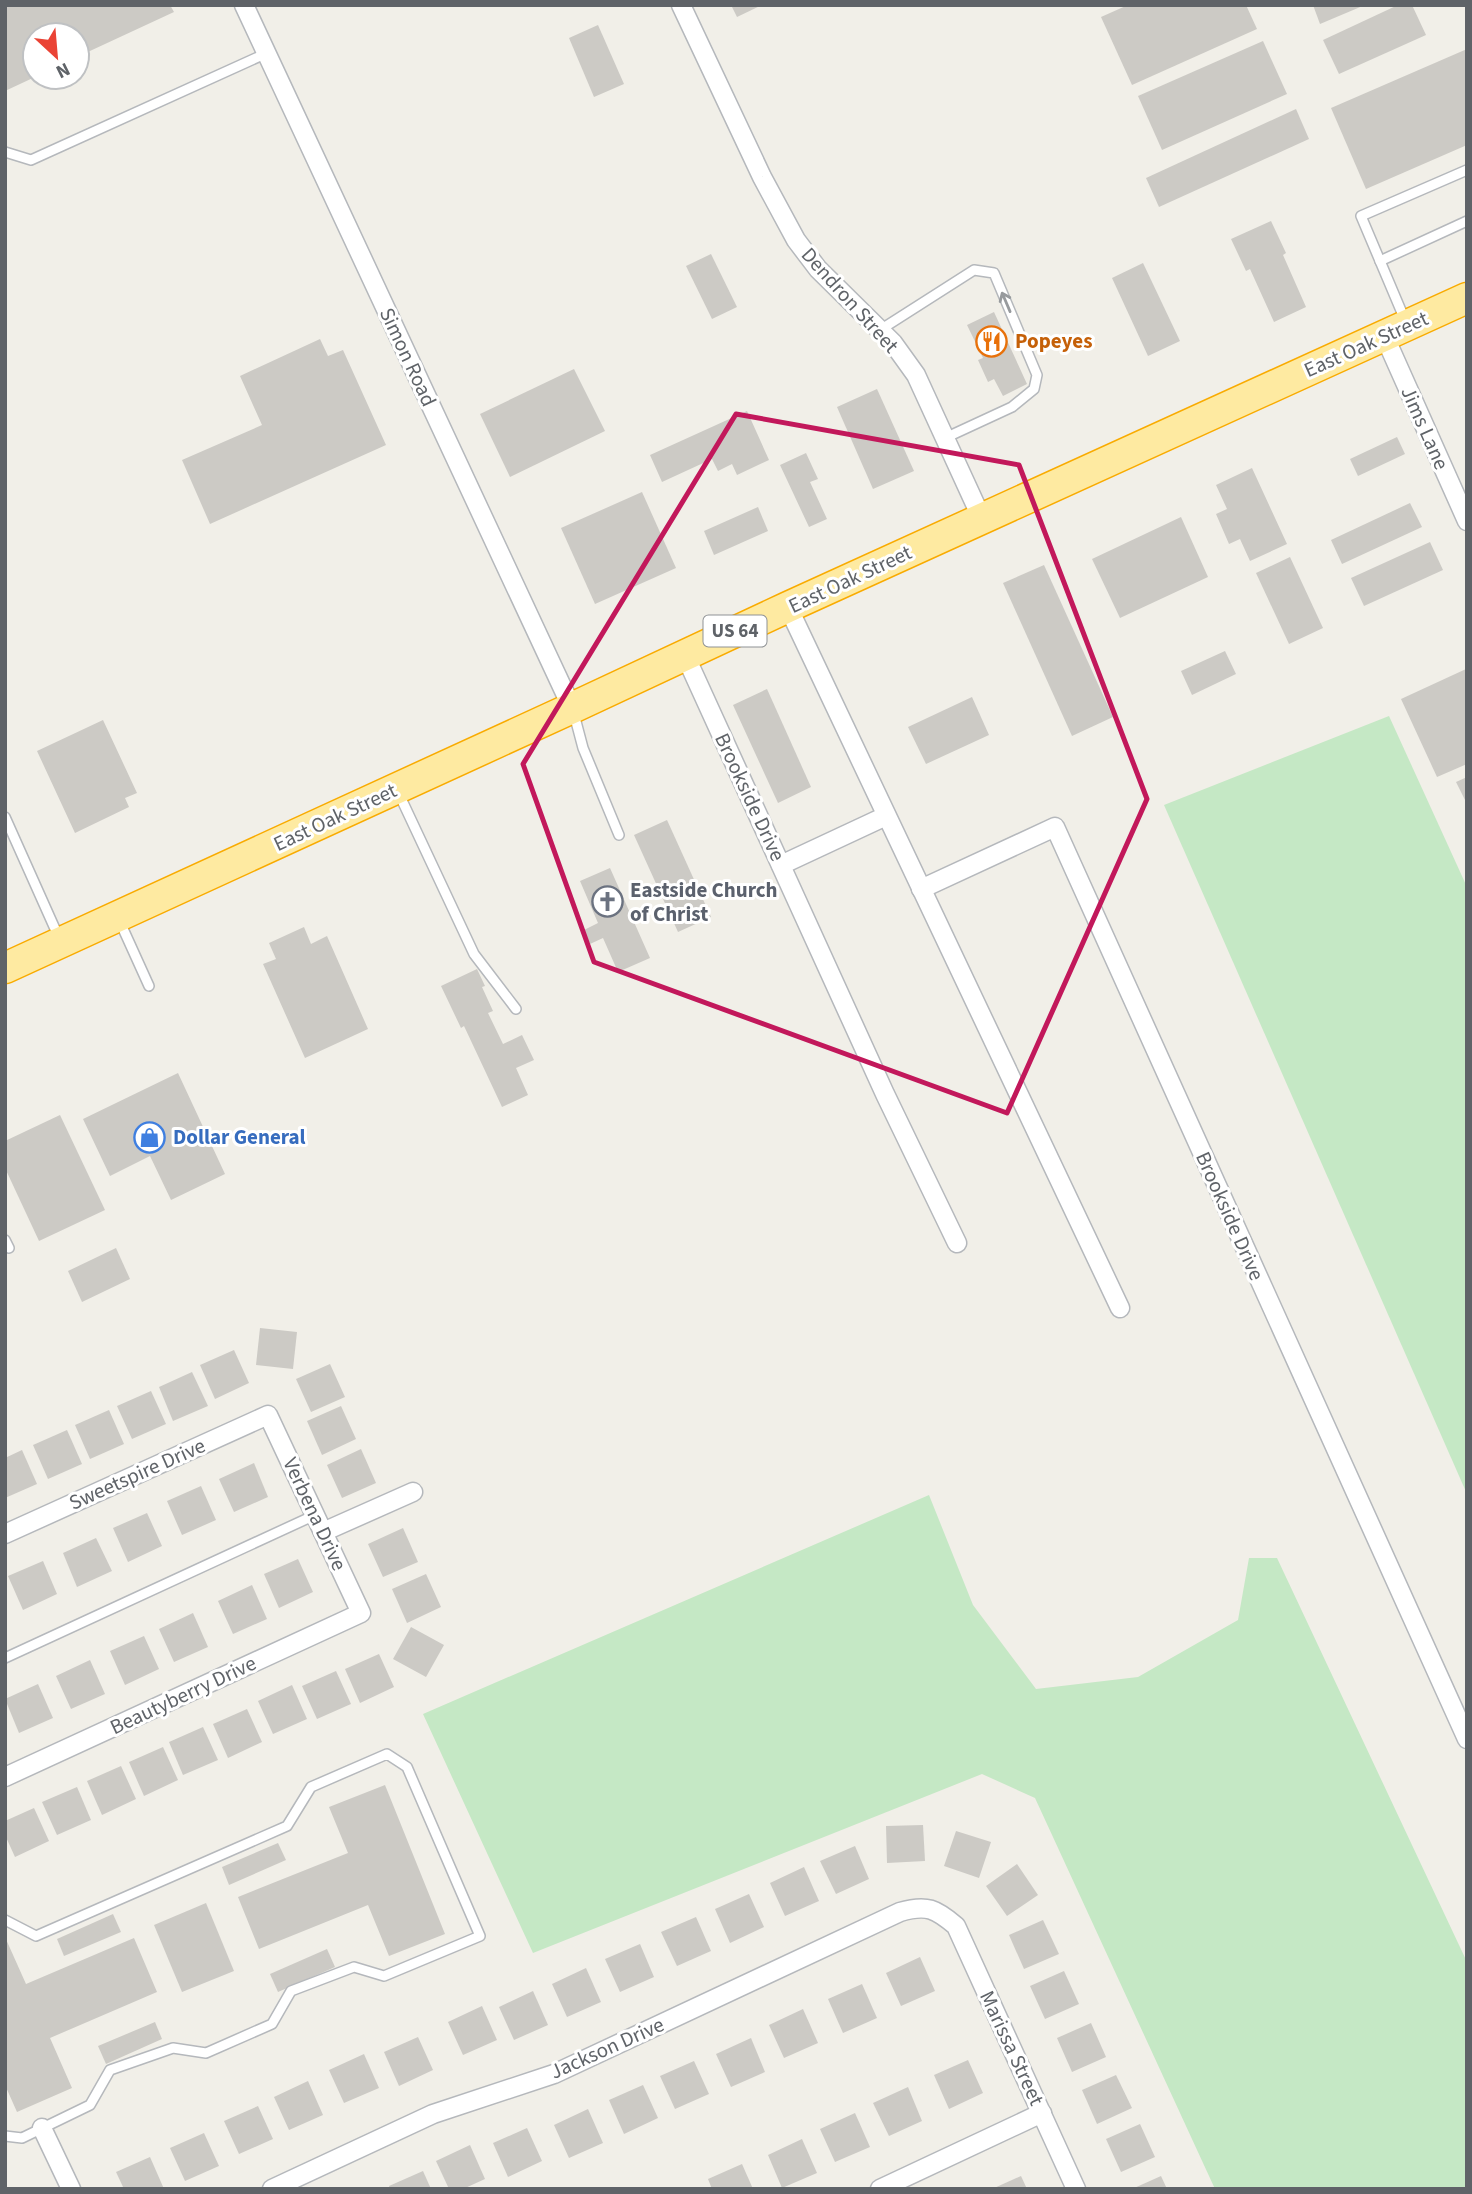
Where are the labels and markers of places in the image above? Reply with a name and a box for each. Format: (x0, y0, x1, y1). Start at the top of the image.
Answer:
restaurant icon: Popeyes (975, 324, 1009, 358)
place label: Popeyes (1015, 326, 1092, 356)
place label: Eastside Church of Christ (630, 875, 778, 929)
church icon: Eastside Church of Christ (590, 885, 624, 919)
shop icon: Dollar General (133, 1120, 167, 1154)
place label: Dollar General (173, 1122, 306, 1152)

